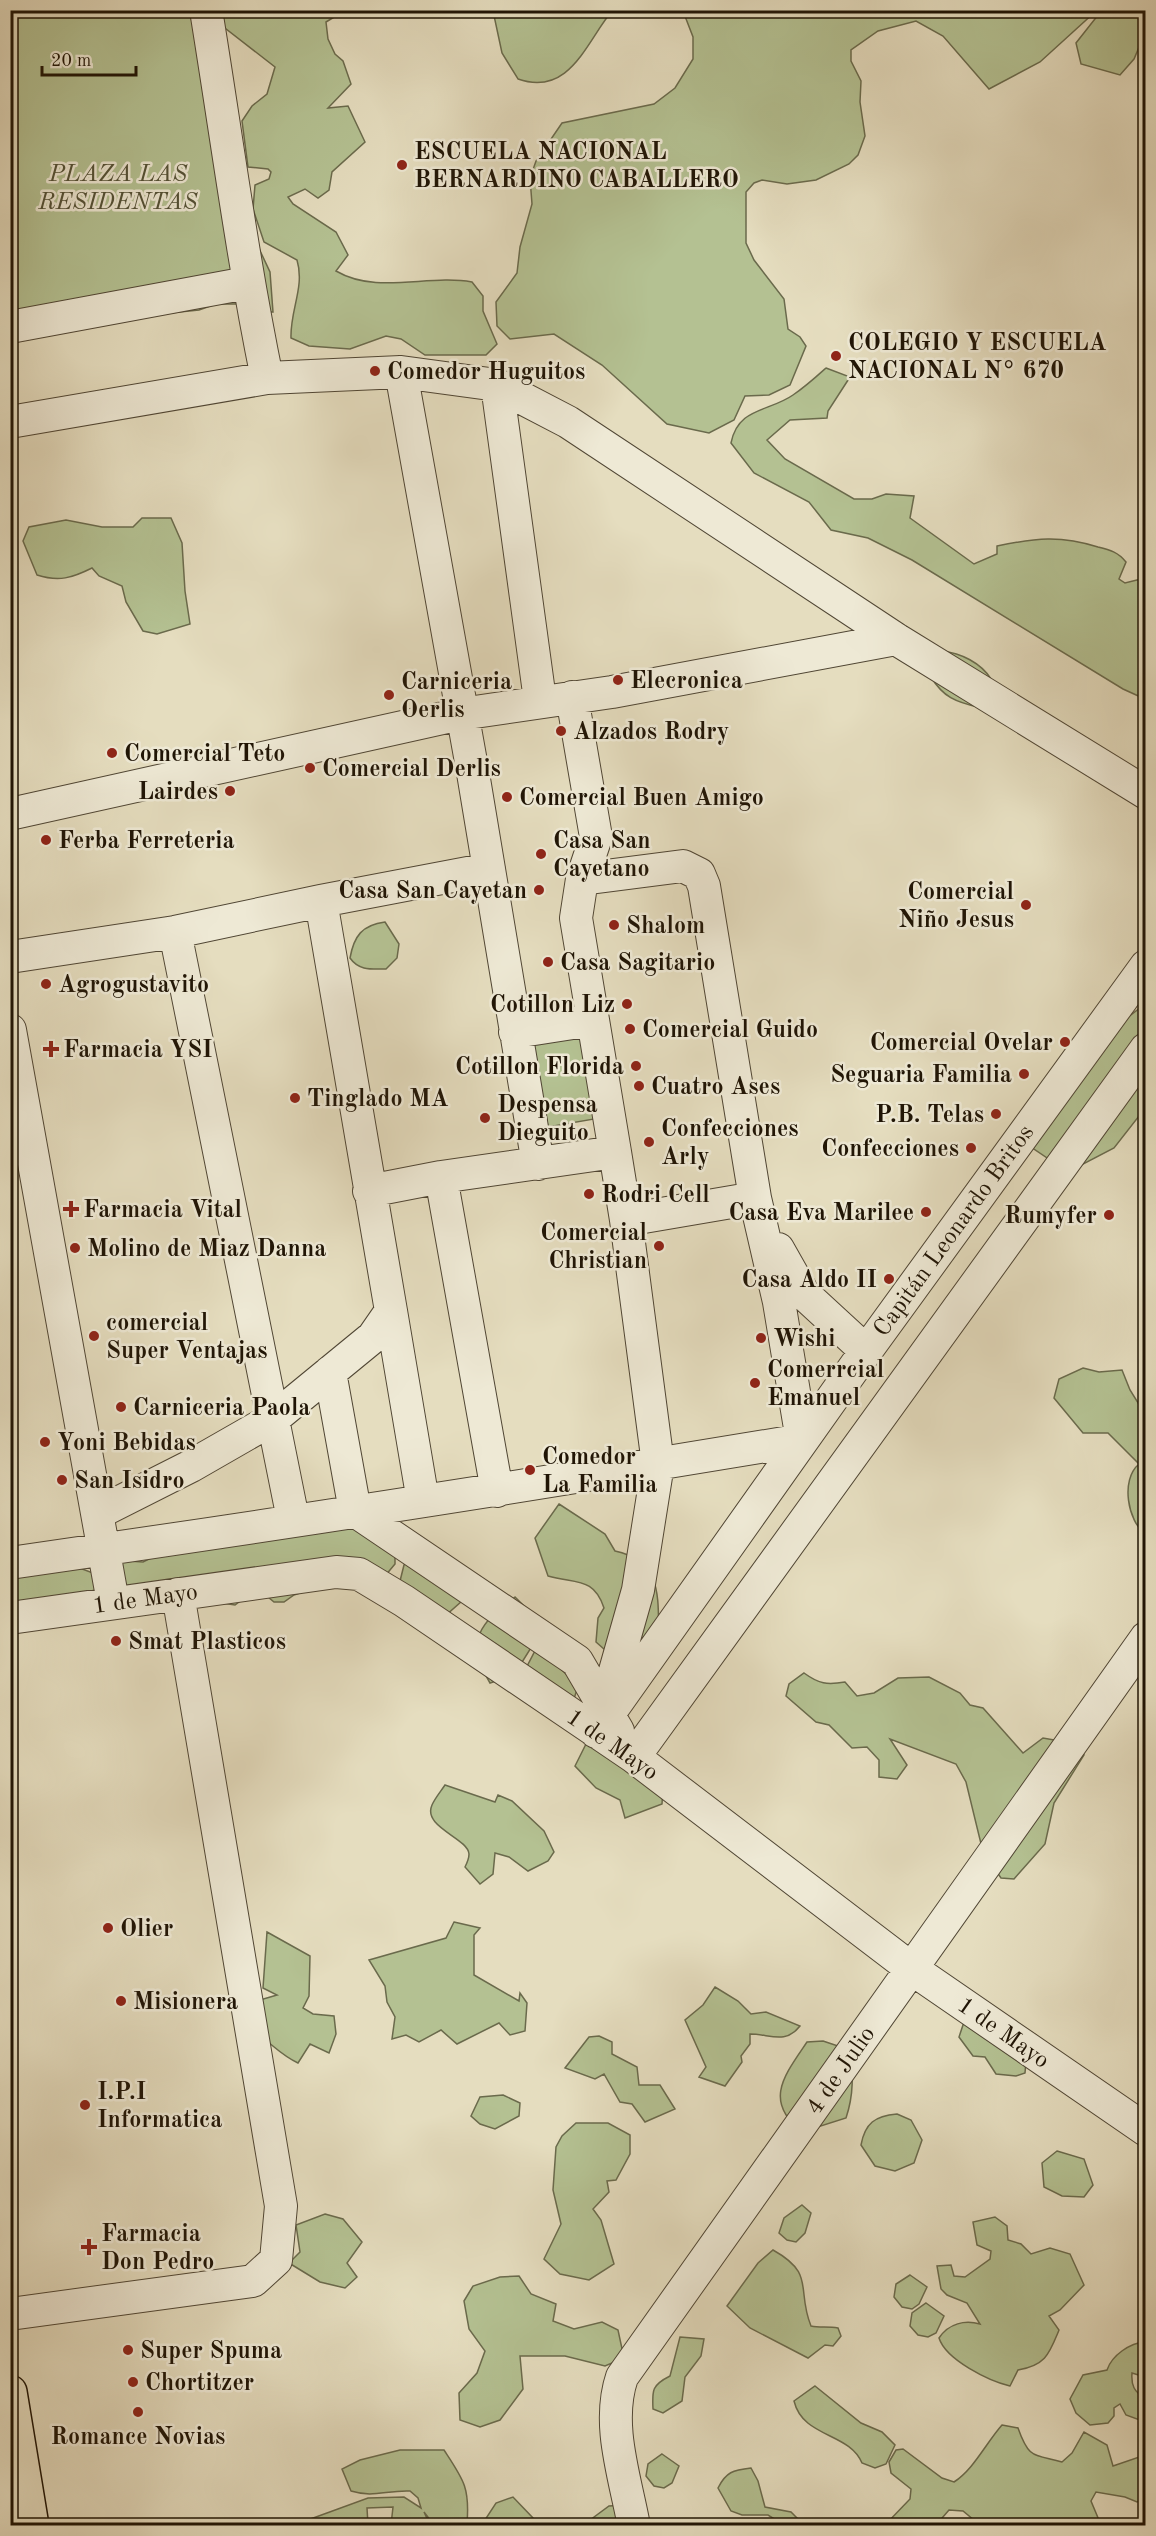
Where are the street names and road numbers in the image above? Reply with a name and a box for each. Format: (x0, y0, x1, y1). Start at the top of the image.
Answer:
street label: Capitán Leonardo Britos (870, 1121, 1039, 1341)
street label: 1 de Mayo (91, 1581, 199, 1619)
street label: 1 de Mayo (562, 1705, 662, 1786)
street label: 1 de Mayo (953, 1993, 1053, 2074)
street label: 4 de Julio (803, 2023, 881, 2120)

